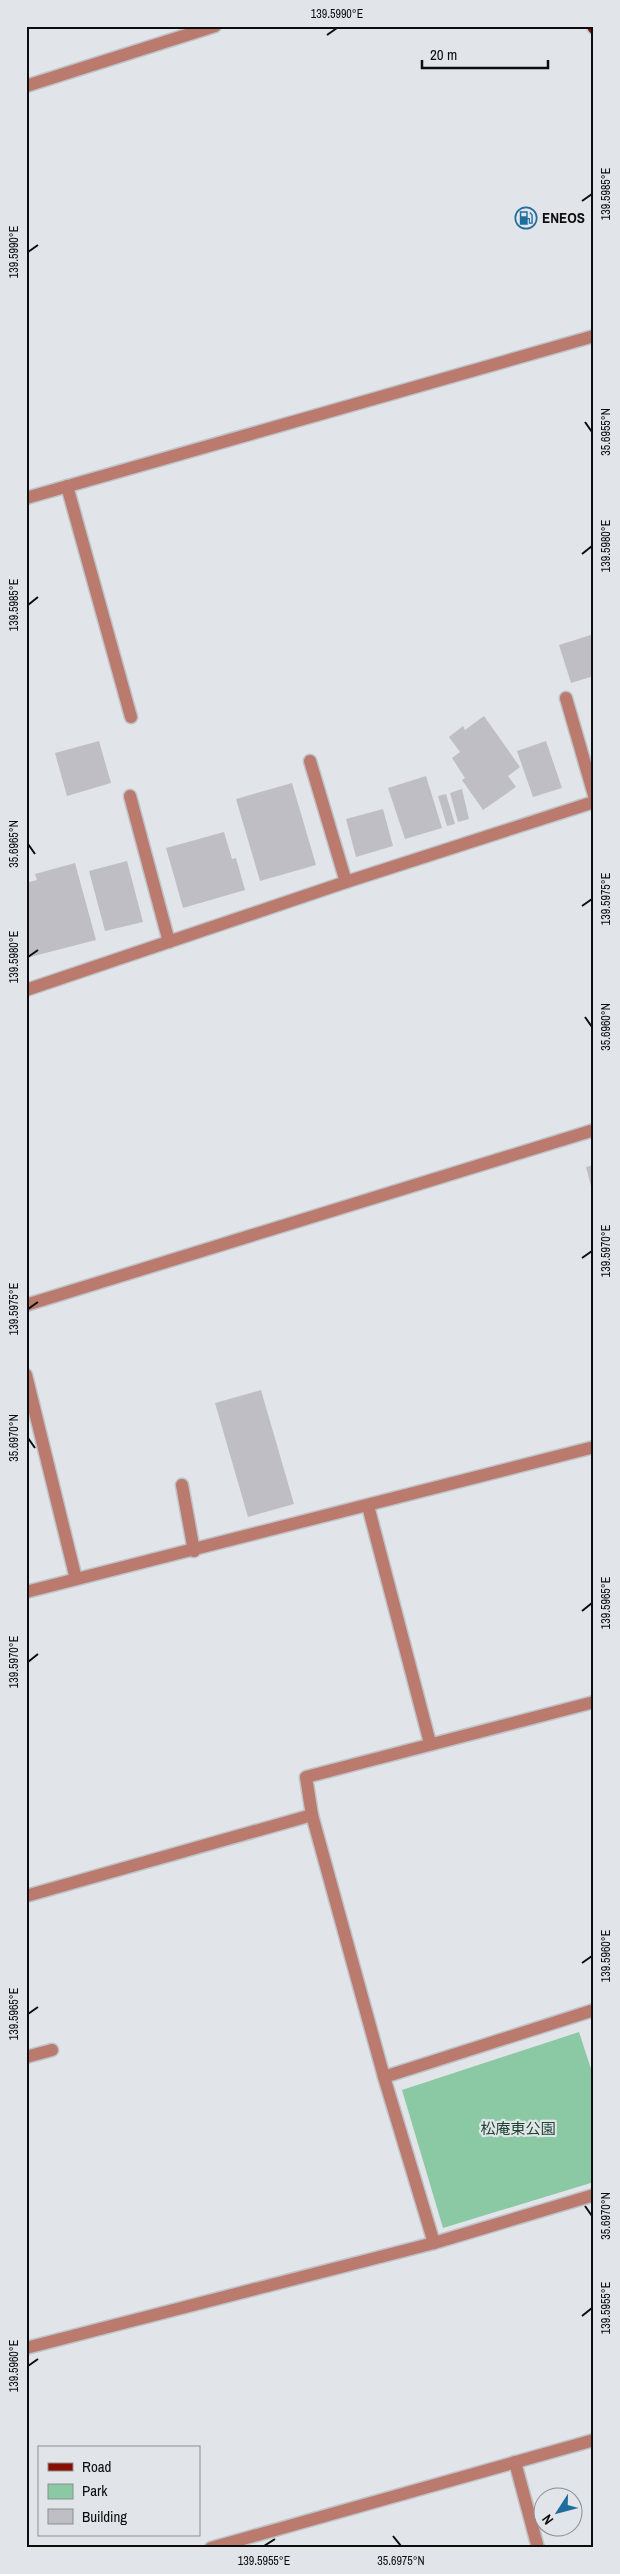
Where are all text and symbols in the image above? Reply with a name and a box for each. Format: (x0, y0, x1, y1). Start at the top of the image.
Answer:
text: 139.5990°E (311, 6, 363, 22)
scale bar (422, 38, 549, 70)
text: 20 m (430, 44, 457, 65)
text: 139.5985°E (598, 168, 614, 220)
fuel station icon: ENEOS (514, 206, 538, 230)
place label: ENEOS (542, 207, 585, 228)
text: 139.5990°E (6, 226, 22, 278)
text: 35.6955°N (598, 408, 614, 456)
text: 139.5980°E (598, 520, 614, 572)
text: 139.5985°E (6, 579, 22, 631)
text: 35.6965°N (6, 820, 22, 868)
text: 139.5975°E (598, 873, 614, 925)
text: 139.5980°E (6, 931, 22, 983)
text: 35.6960°N (598, 1003, 614, 1051)
text: 139.5970°E (598, 1225, 614, 1277)
text: 139.5975°E (6, 1283, 22, 1335)
text: 35.6970°N (6, 1414, 22, 1462)
text: 139.5965°E (598, 1577, 614, 1629)
text: 139.5970°E (6, 1636, 22, 1688)
text: 139.5960°E (598, 1930, 614, 1982)
text: 139.5965°E (6, 1988, 22, 2040)
park label: 松庵東公園 (480, 2118, 556, 2139)
text: 35.6970°N (598, 2192, 614, 2240)
text: 139.5955°E (598, 2282, 614, 2334)
text: 139.5960°E (6, 2340, 22, 2392)
legend (38, 2446, 200, 2536)
text: Road (82, 2456, 111, 2477)
text: Park (82, 2480, 108, 2501)
north arrow (532, 2486, 582, 2536)
text: Building (82, 2506, 127, 2527)
text: N (538, 2511, 557, 2528)
text: 139.5955°E (238, 2553, 290, 2569)
text: 35.6975°N (377, 2553, 425, 2569)

